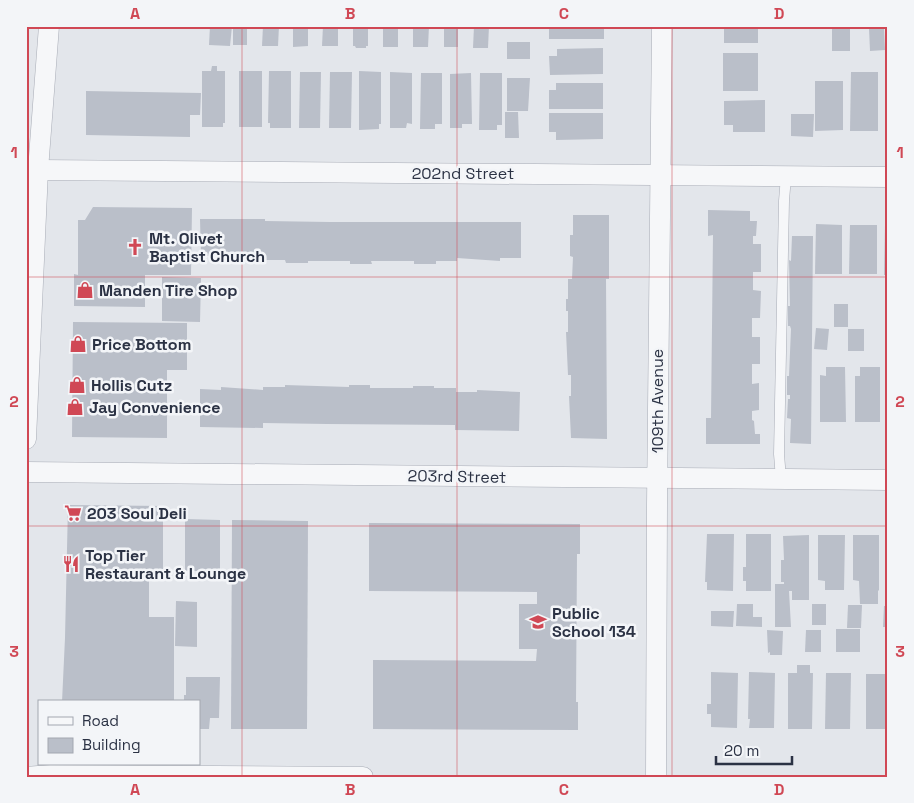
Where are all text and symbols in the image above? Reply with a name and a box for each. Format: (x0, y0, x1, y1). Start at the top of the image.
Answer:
text: A (130, 3, 140, 24)
text: B (345, 3, 355, 24)
text: C (559, 3, 569, 24)
text: D (774, 3, 784, 24)
text: 1 (10, 142, 18, 163)
text: 1 (896, 142, 904, 163)
street label: 202nd Street (412, 163, 514, 184)
place label: Mt. Olivet Baptist Church (149, 228, 265, 267)
church icon: Mt. Olivet Baptist Church (125, 237, 145, 257)
shop icon: Manden Tire Shop (75, 280, 95, 300)
place label: Manden Tire Shop (99, 280, 237, 301)
shop icon: Price Bottom (68, 334, 88, 354)
place label: Price Bottom (92, 334, 191, 355)
street label: 109th Avenue (647, 349, 668, 453)
shop icon: Hollis Cutz (67, 375, 87, 395)
place label: Hollis Cutz (91, 375, 172, 396)
text: 2 (9, 391, 19, 412)
text: 2 (895, 391, 905, 412)
shop icon: Jay Convenience (65, 397, 85, 417)
place label: Jay Convenience (89, 397, 220, 418)
street label: 203rd Street (408, 465, 506, 488)
supermarket icon: 203 Soul Deli (63, 503, 83, 523)
place label: 203 Soul Deli (87, 503, 187, 524)
place label: Top Tier Restaurant & Lounge (85, 545, 246, 584)
restaurant icon: Top Tier Restaurant & Lounge (61, 554, 81, 574)
place label: Public School 134 (552, 603, 636, 642)
school or university icon: Public School 134 (528, 612, 548, 632)
text: 3 (9, 641, 19, 662)
text: 3 (895, 641, 905, 662)
legend (38, 700, 200, 766)
text: Road (82, 711, 119, 730)
scale bar (716, 733, 793, 765)
text: Building (82, 735, 141, 754)
text: 20 m (724, 741, 759, 760)
text: A (130, 779, 140, 800)
text: B (345, 779, 355, 800)
text: C (559, 779, 569, 800)
text: D (774, 779, 784, 800)

